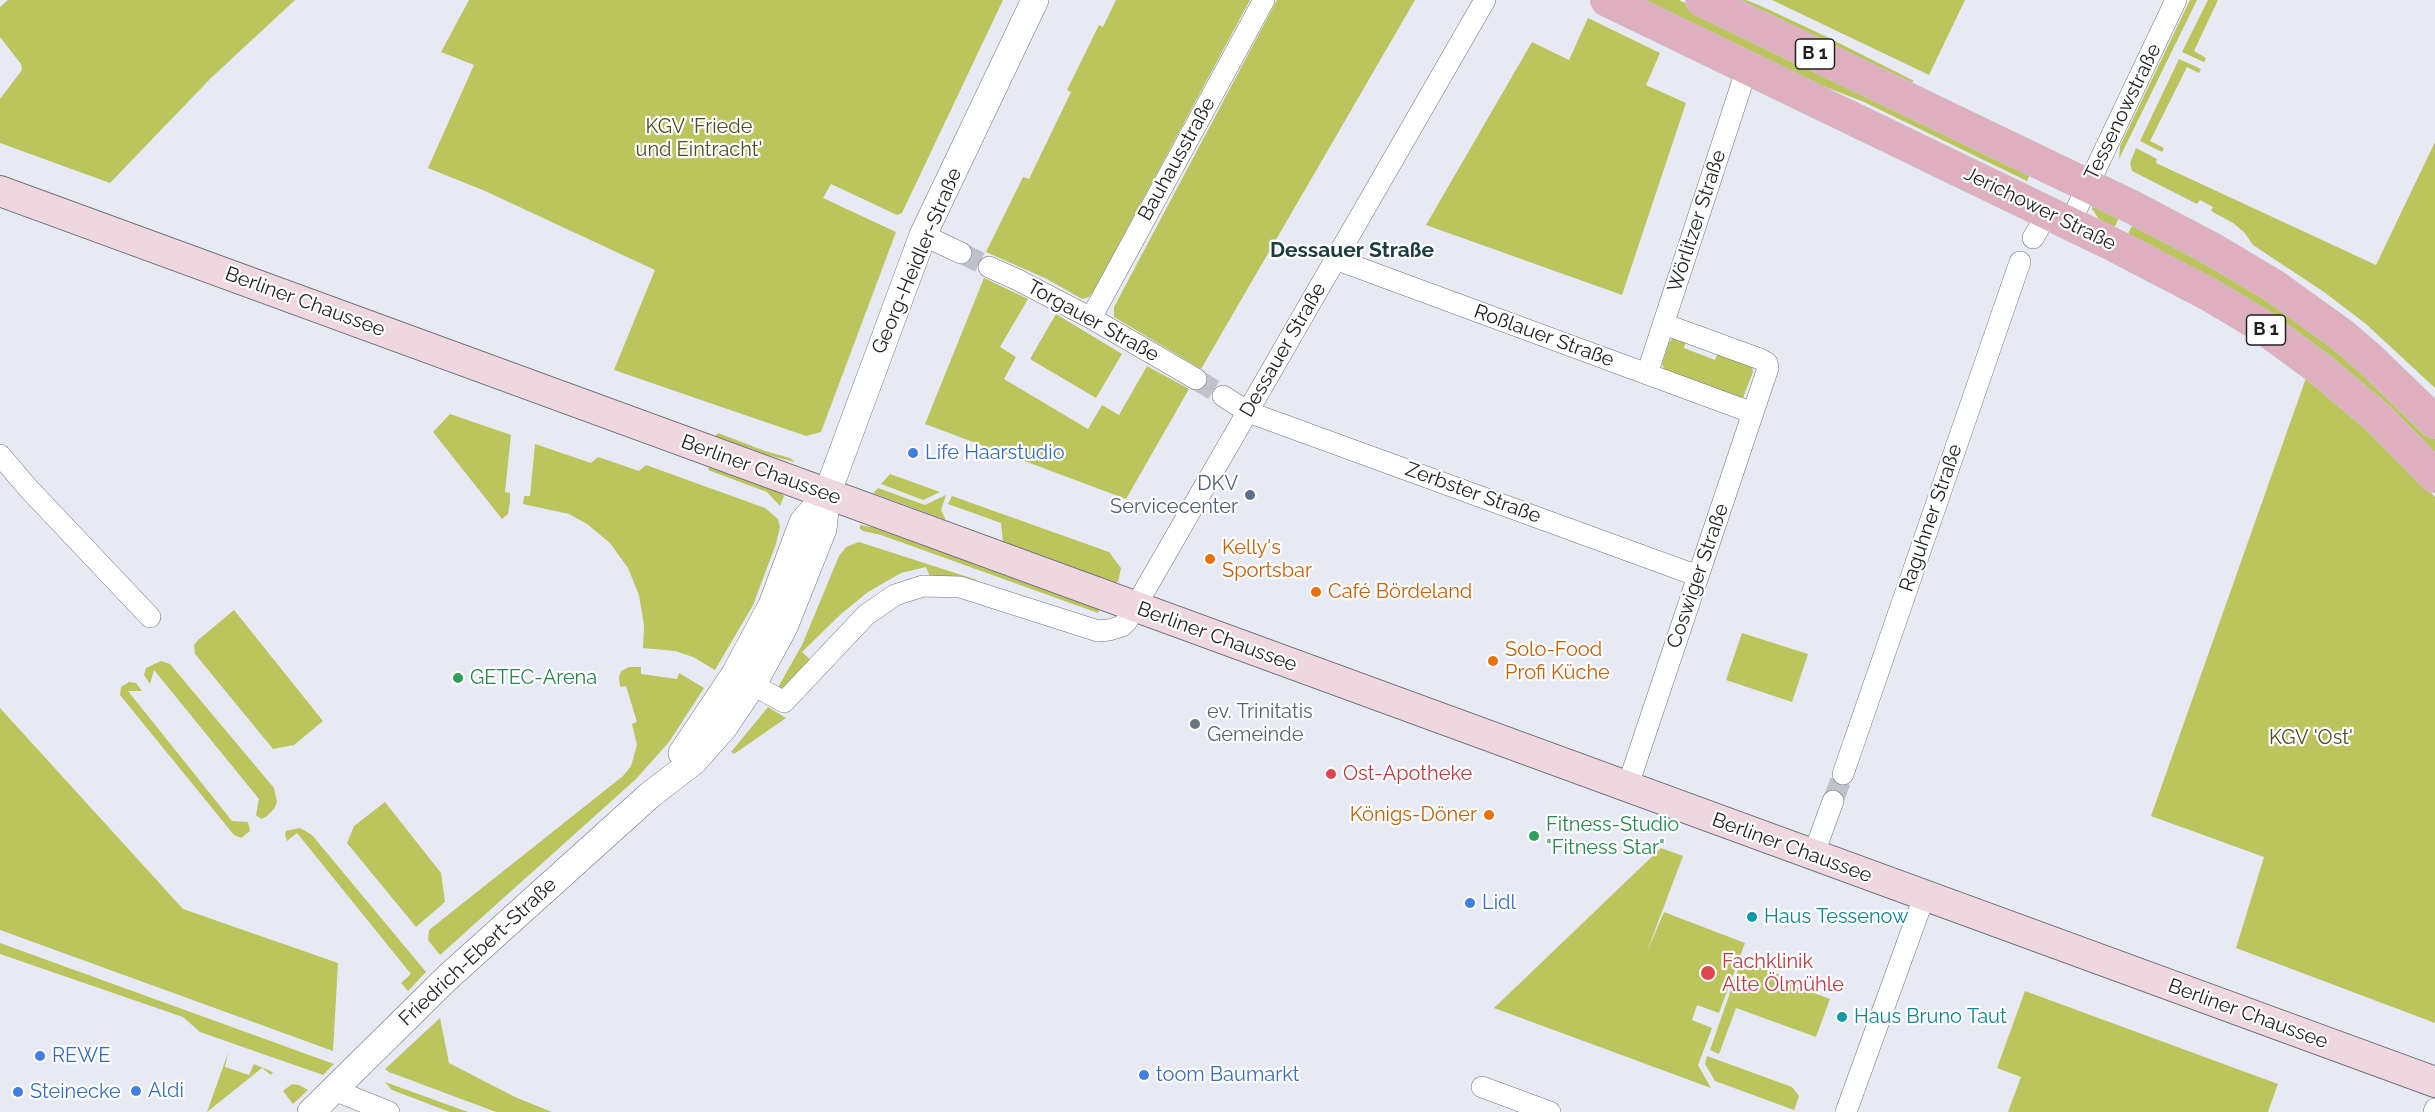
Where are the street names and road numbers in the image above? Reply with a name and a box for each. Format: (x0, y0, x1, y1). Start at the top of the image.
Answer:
road number: B 1 (1796, 39, 1834, 69)
street label: Tessenowstraße (2080, 40, 2166, 184)
street label: Bauhausstraße (1133, 93, 1221, 225)
street label: Wörlitzer Straße (1663, 147, 1731, 295)
street label: Jerichower Straße (1960, 162, 2120, 256)
street label: Georg-Heidler-Straße (867, 164, 967, 358)
street label: Berliner Chaussee (222, 262, 388, 342)
street label: Torgauer Straße (1023, 275, 1163, 367)
street label: Dessauer Straße (1235, 278, 1331, 422)
street label: Roßlauer Straße (1471, 300, 1617, 372)
road number: B 1 (2246, 315, 2286, 345)
street label: Berliner Chaussee (678, 430, 844, 510)
street label: Raguhner Straße (1894, 441, 1968, 595)
street label: Zerbster Straße (1402, 457, 1544, 529)
street label: Coswiger Straße (1662, 501, 1734, 651)
street label: Berliner Chaussee (1134, 597, 1300, 677)
street label: Berliner Chaussee (1709, 808, 1875, 888)
street label: Friedrich-Ebert-Straße (394, 873, 562, 1031)
street label: Berliner Chaussee (2165, 974, 2331, 1054)

